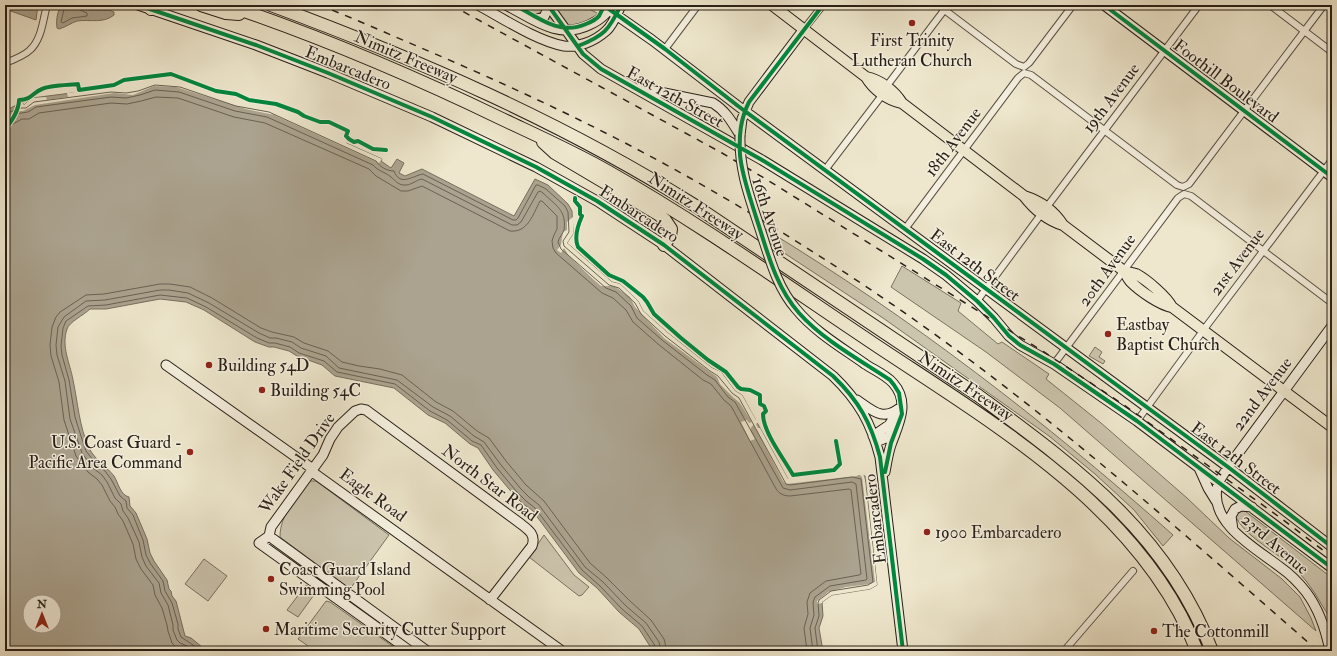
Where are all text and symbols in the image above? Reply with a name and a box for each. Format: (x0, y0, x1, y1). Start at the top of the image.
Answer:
marker: First Trinity Lutheran Church (907, 18, 917, 28)
street label: Nimitz Freeway (351, 26, 461, 89)
place label: First Trinity Lutheran Church (852, 30, 972, 71)
street label: Foothill Boulevard (1169, 35, 1283, 128)
street label: Embarcadero (302, 41, 394, 95)
street label: 19th Avenue (1078, 59, 1144, 137)
street label: East 12th Street (623, 62, 728, 133)
street label: 18th Avenue (920, 103, 986, 181)
street label: Nimitz Freeway (644, 167, 748, 246)
street label: 16th Avenue (747, 175, 793, 259)
street label: Embarcadero (595, 180, 683, 248)
street label: East 12th Street (926, 224, 1025, 306)
street label: 21st Avenue (1205, 224, 1269, 300)
street label: 20th Avenue (1074, 230, 1140, 310)
place label: Eastbay Baptist Church (1116, 314, 1220, 356)
marker: Eastbay Baptist Church (1103, 329, 1113, 339)
street label: Nimitz Freeway (914, 347, 1018, 427)
street label: 22nd Avenue (1227, 353, 1297, 435)
place label: Building 54D (217, 355, 309, 376)
marker: Building 54D (204, 360, 214, 370)
place label: Building 54C (270, 380, 361, 401)
marker: Building 54C (257, 385, 267, 395)
street label: Wake Field Drive (254, 408, 340, 518)
street label: East 12th Street (1187, 417, 1286, 499)
place label: U.S. Coast Guard - Pacific Area Command (28, 432, 183, 473)
street label: North Star Road (438, 440, 543, 526)
marker: U.S. Coast Guard - Pacific Area Command (185, 447, 195, 457)
street label: Eagle Road (335, 464, 411, 527)
street label: Embarcadero (859, 473, 891, 565)
street label: 23rd Avenue (1237, 509, 1313, 579)
place label: 1900 Embarcadero (935, 522, 1061, 543)
marker: 1900 Embarcadero (922, 527, 932, 537)
place label: Coast Guard Island Swimming Pool (279, 559, 411, 600)
marker: Coast Guard Island Swimming Pool (266, 574, 276, 584)
north arrow (22, 594, 62, 634)
text: N (36, 598, 48, 611)
place label: Maritime Security Cutter Support (274, 619, 506, 641)
place label: The Cottonmill (1162, 621, 1270, 642)
marker: Maritime Security Cutter Support (261, 624, 271, 634)
marker: The Cottonmill (1149, 626, 1159, 636)

